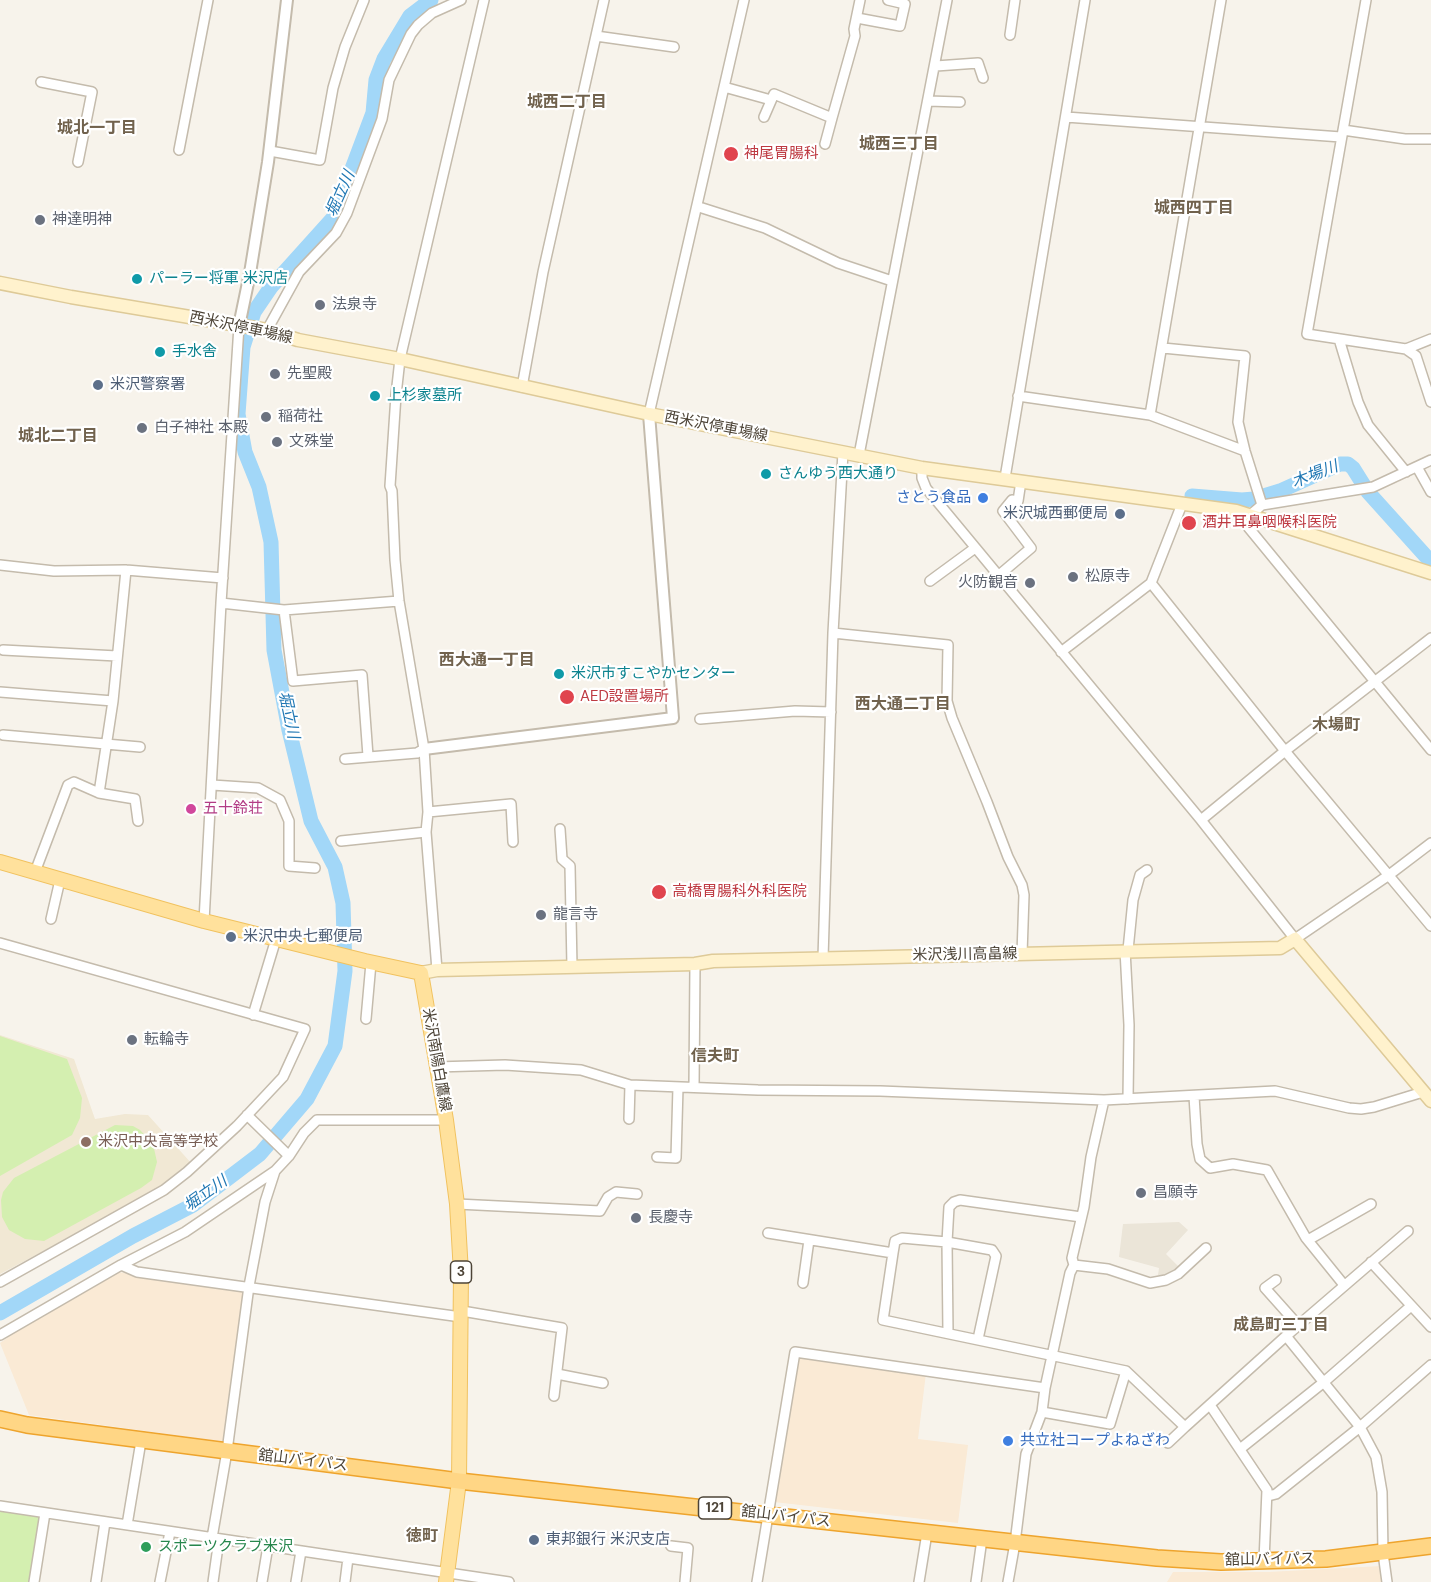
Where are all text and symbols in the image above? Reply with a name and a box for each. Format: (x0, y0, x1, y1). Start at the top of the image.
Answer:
district label: 城西二丁目 (527, 93, 607, 113)
district label: 城北一丁目 (57, 119, 137, 139)
district label: 城西三丁目 (859, 135, 939, 155)
marker: 神尾胃腸科 (722, 145, 740, 163)
place label: 神尾胃腸科 (744, 145, 819, 163)
water label: 堀立川 (322, 168, 360, 220)
district label: 城西四丁目 (1154, 199, 1234, 219)
place label: 神達明神 (52, 211, 112, 229)
marker: 神達明神 (33, 213, 47, 227)
place label: パーラー将軍 米沢店 (149, 270, 288, 288)
marker: パーラー将軍 米沢店 (130, 272, 144, 286)
place label: 法泉寺 (332, 296, 377, 314)
marker: 法泉寺 (313, 298, 327, 312)
street label: 西米沢停車場線 (188, 308, 294, 348)
place label: 手水舎 (172, 343, 217, 361)
marker: 手水舎 (153, 345, 167, 359)
place label: 先聖殿 (287, 365, 332, 383)
marker: 先聖殿 (268, 367, 282, 381)
place label: 米沢警察署 (110, 376, 185, 394)
marker: 米沢警察署 (91, 378, 105, 392)
place label: 上杉家墓所 (387, 387, 462, 405)
marker: 上杉家墓所 (368, 389, 382, 403)
place label: 稲荷社 (278, 408, 323, 426)
street label: 西米沢停車場線 (663, 408, 769, 446)
marker: 稲荷社 (259, 410, 273, 424)
place label: 白子神社 本殿 (154, 419, 248, 437)
marker: 白子神社 本殿 (135, 421, 149, 435)
district label: 城北二丁目 (18, 427, 98, 447)
place label: 文殊堂 (289, 433, 334, 451)
marker: 文殊堂 (270, 435, 284, 449)
water label: 木場川 (1289, 457, 1341, 493)
place label: さんゆう西大通り (778, 465, 898, 483)
marker: さんゆう西大通り (759, 467, 773, 481)
place label: さとう食品 (896, 489, 971, 507)
marker: さとう食品 (976, 491, 990, 505)
place label: 米沢城西郵便局 (1003, 505, 1108, 523)
marker: 米沢城西郵便局 (1113, 507, 1127, 521)
marker: 酒井耳鼻咽喉科医院 (1180, 514, 1198, 532)
place label: 酒井耳鼻咽喉科医院 (1202, 514, 1337, 532)
place label: 松原寺 (1085, 568, 1130, 586)
marker: 松原寺 (1066, 570, 1080, 584)
place label: 火防観音 (958, 574, 1018, 592)
marker: 火防観音 (1023, 576, 1037, 590)
district label: 西大通一丁目 (439, 651, 535, 671)
place label: 米沢市すこやかセンター (571, 665, 736, 683)
marker: 米沢市すこやかセンター (552, 667, 566, 681)
marker: AED設置場所 (558, 688, 576, 706)
place label: AED設置場所 (580, 688, 669, 706)
water label: 堀立川 (274, 690, 302, 740)
district label: 西大通二丁目 (855, 695, 951, 715)
district label: 木場町 (1312, 716, 1360, 736)
place label: 五十鈴荘 (203, 800, 263, 818)
marker: 五十鈴荘 (184, 802, 198, 816)
marker: 高橋胃腸科外科医院 (650, 883, 668, 901)
place label: 高橋胃腸科外科医院 (672, 883, 807, 901)
place label: 龍言寺 (553, 906, 598, 924)
marker: 龍言寺 (534, 908, 548, 922)
place label: 米沢中央七郵便局 (243, 928, 363, 946)
marker: 米沢中央七郵便局 (224, 930, 238, 944)
street label: 米沢浅川高畠線 (912, 945, 1018, 965)
street label: 米沢南陽白鷹線 (418, 1007, 454, 1113)
place label: 転輪寺 (144, 1031, 189, 1049)
marker: 転輪寺 (125, 1033, 139, 1047)
district label: 信夫町 (691, 1047, 739, 1067)
place label: 米沢中央高等学校 (98, 1133, 218, 1151)
marker: 米沢中央高等学校 (79, 1135, 93, 1149)
water label: 堀立川 (181, 1172, 231, 1216)
place label: 昌願寺 (1153, 1184, 1198, 1202)
marker: 昌願寺 (1134, 1186, 1148, 1200)
place label: 長慶寺 (648, 1209, 693, 1227)
marker: 長慶寺 (629, 1211, 643, 1225)
road number: 3 (450, 1261, 472, 1283)
district label: 成島町三丁目 (1233, 1316, 1329, 1336)
place label: 共立社コープよねざわ (1020, 1432, 1170, 1450)
marker: 共立社コープよねざわ (1001, 1434, 1015, 1448)
street label: 舘山バイパス (257, 1447, 349, 1475)
road number: 121 (698, 1497, 732, 1519)
street label: 舘山バイパス (740, 1503, 832, 1531)
district label: 徳町 (406, 1527, 438, 1547)
place label: 東邦銀行 米沢支店 (546, 1531, 670, 1549)
marker: 東邦銀行 米沢支店 (527, 1533, 541, 1547)
place label: スポーツクラブ米沢 (158, 1538, 293, 1556)
marker: スポーツクラブ米沢 (139, 1540, 153, 1554)
street label: 舘山バイパス (1225, 1550, 1315, 1570)

